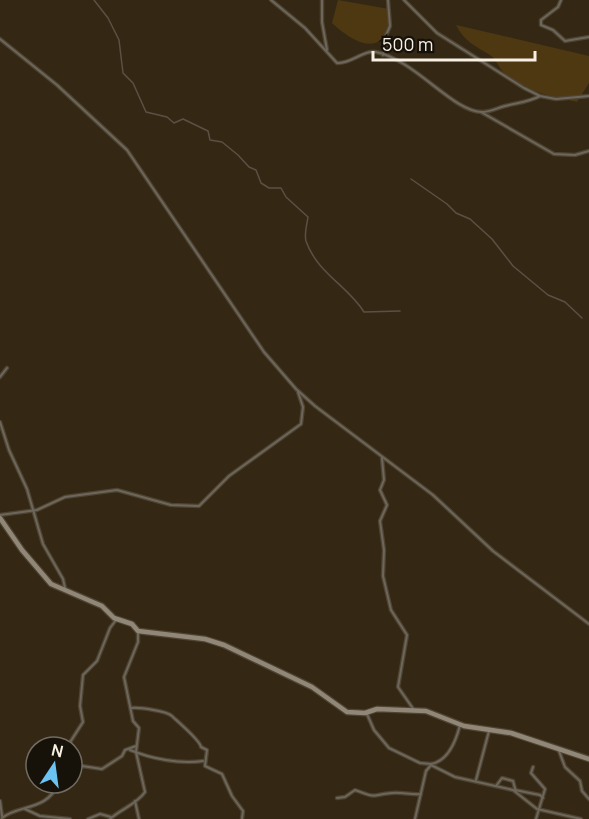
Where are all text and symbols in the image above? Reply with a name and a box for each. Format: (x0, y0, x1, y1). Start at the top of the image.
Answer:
scale bar (373, 24, 535, 62)
text: 500 m (382, 32, 433, 56)
north arrow (24, 735, 84, 795)
text: N (49, 738, 65, 762)

